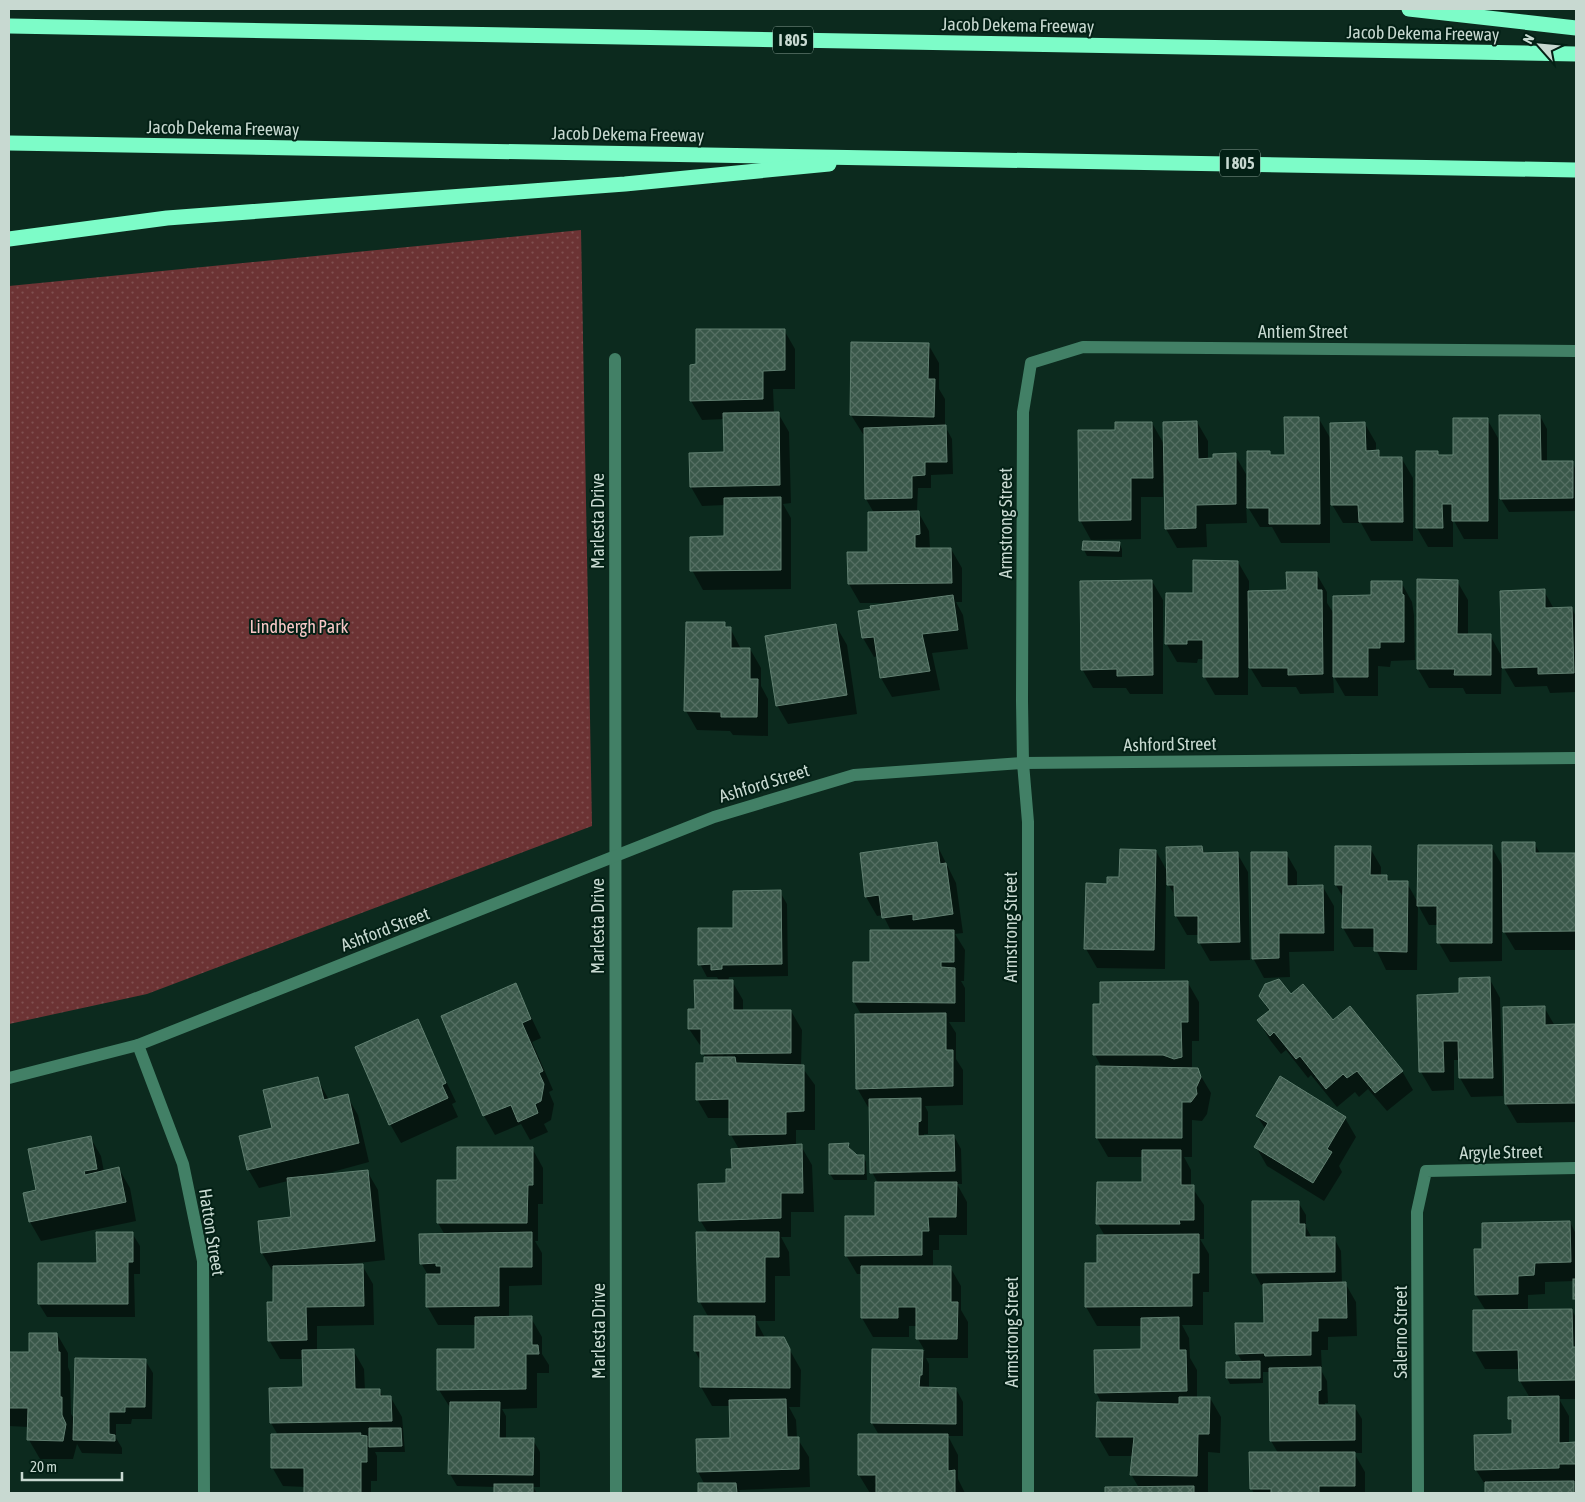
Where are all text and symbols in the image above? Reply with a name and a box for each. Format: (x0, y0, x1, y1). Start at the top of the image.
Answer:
street label: Jacob Dekema Freeway (941, 13, 1095, 37)
north arrow (1515, 20, 1565, 70)
street label: Jacob Dekema Freeway (1346, 21, 1500, 45)
road number: I 805 (773, 26, 813, 54)
text: N (1519, 32, 1537, 46)
street label: Jacob Dekema Freeway (146, 116, 300, 140)
street label: Jacob Dekema Freeway (551, 122, 705, 146)
road number: I 805 (1220, 150, 1260, 177)
street label: Antiem Street (1258, 321, 1348, 342)
street label: Armstrong Street (995, 468, 1016, 578)
street label: Marlesta Drive (587, 473, 608, 569)
park label: Lindbergh Park (250, 616, 348, 637)
street label: Ashford Street (1123, 733, 1217, 755)
street label: Ashford Street (716, 759, 812, 807)
street label: Armstrong Street (1000, 872, 1021, 982)
street label: Marlesta Drive (587, 878, 608, 974)
street label: Ashford Street (338, 903, 432, 955)
street label: Argyle Street (1459, 1141, 1543, 1163)
street label: Hatton Street (195, 1187, 229, 1277)
street label: Armstrong Street (1001, 1277, 1022, 1387)
street label: Marlesta Drive (588, 1283, 609, 1379)
street label: Salerno Street (1390, 1285, 1411, 1379)
scale bar (22, 1450, 122, 1482)
text: 20 m (30, 1458, 57, 1475)

